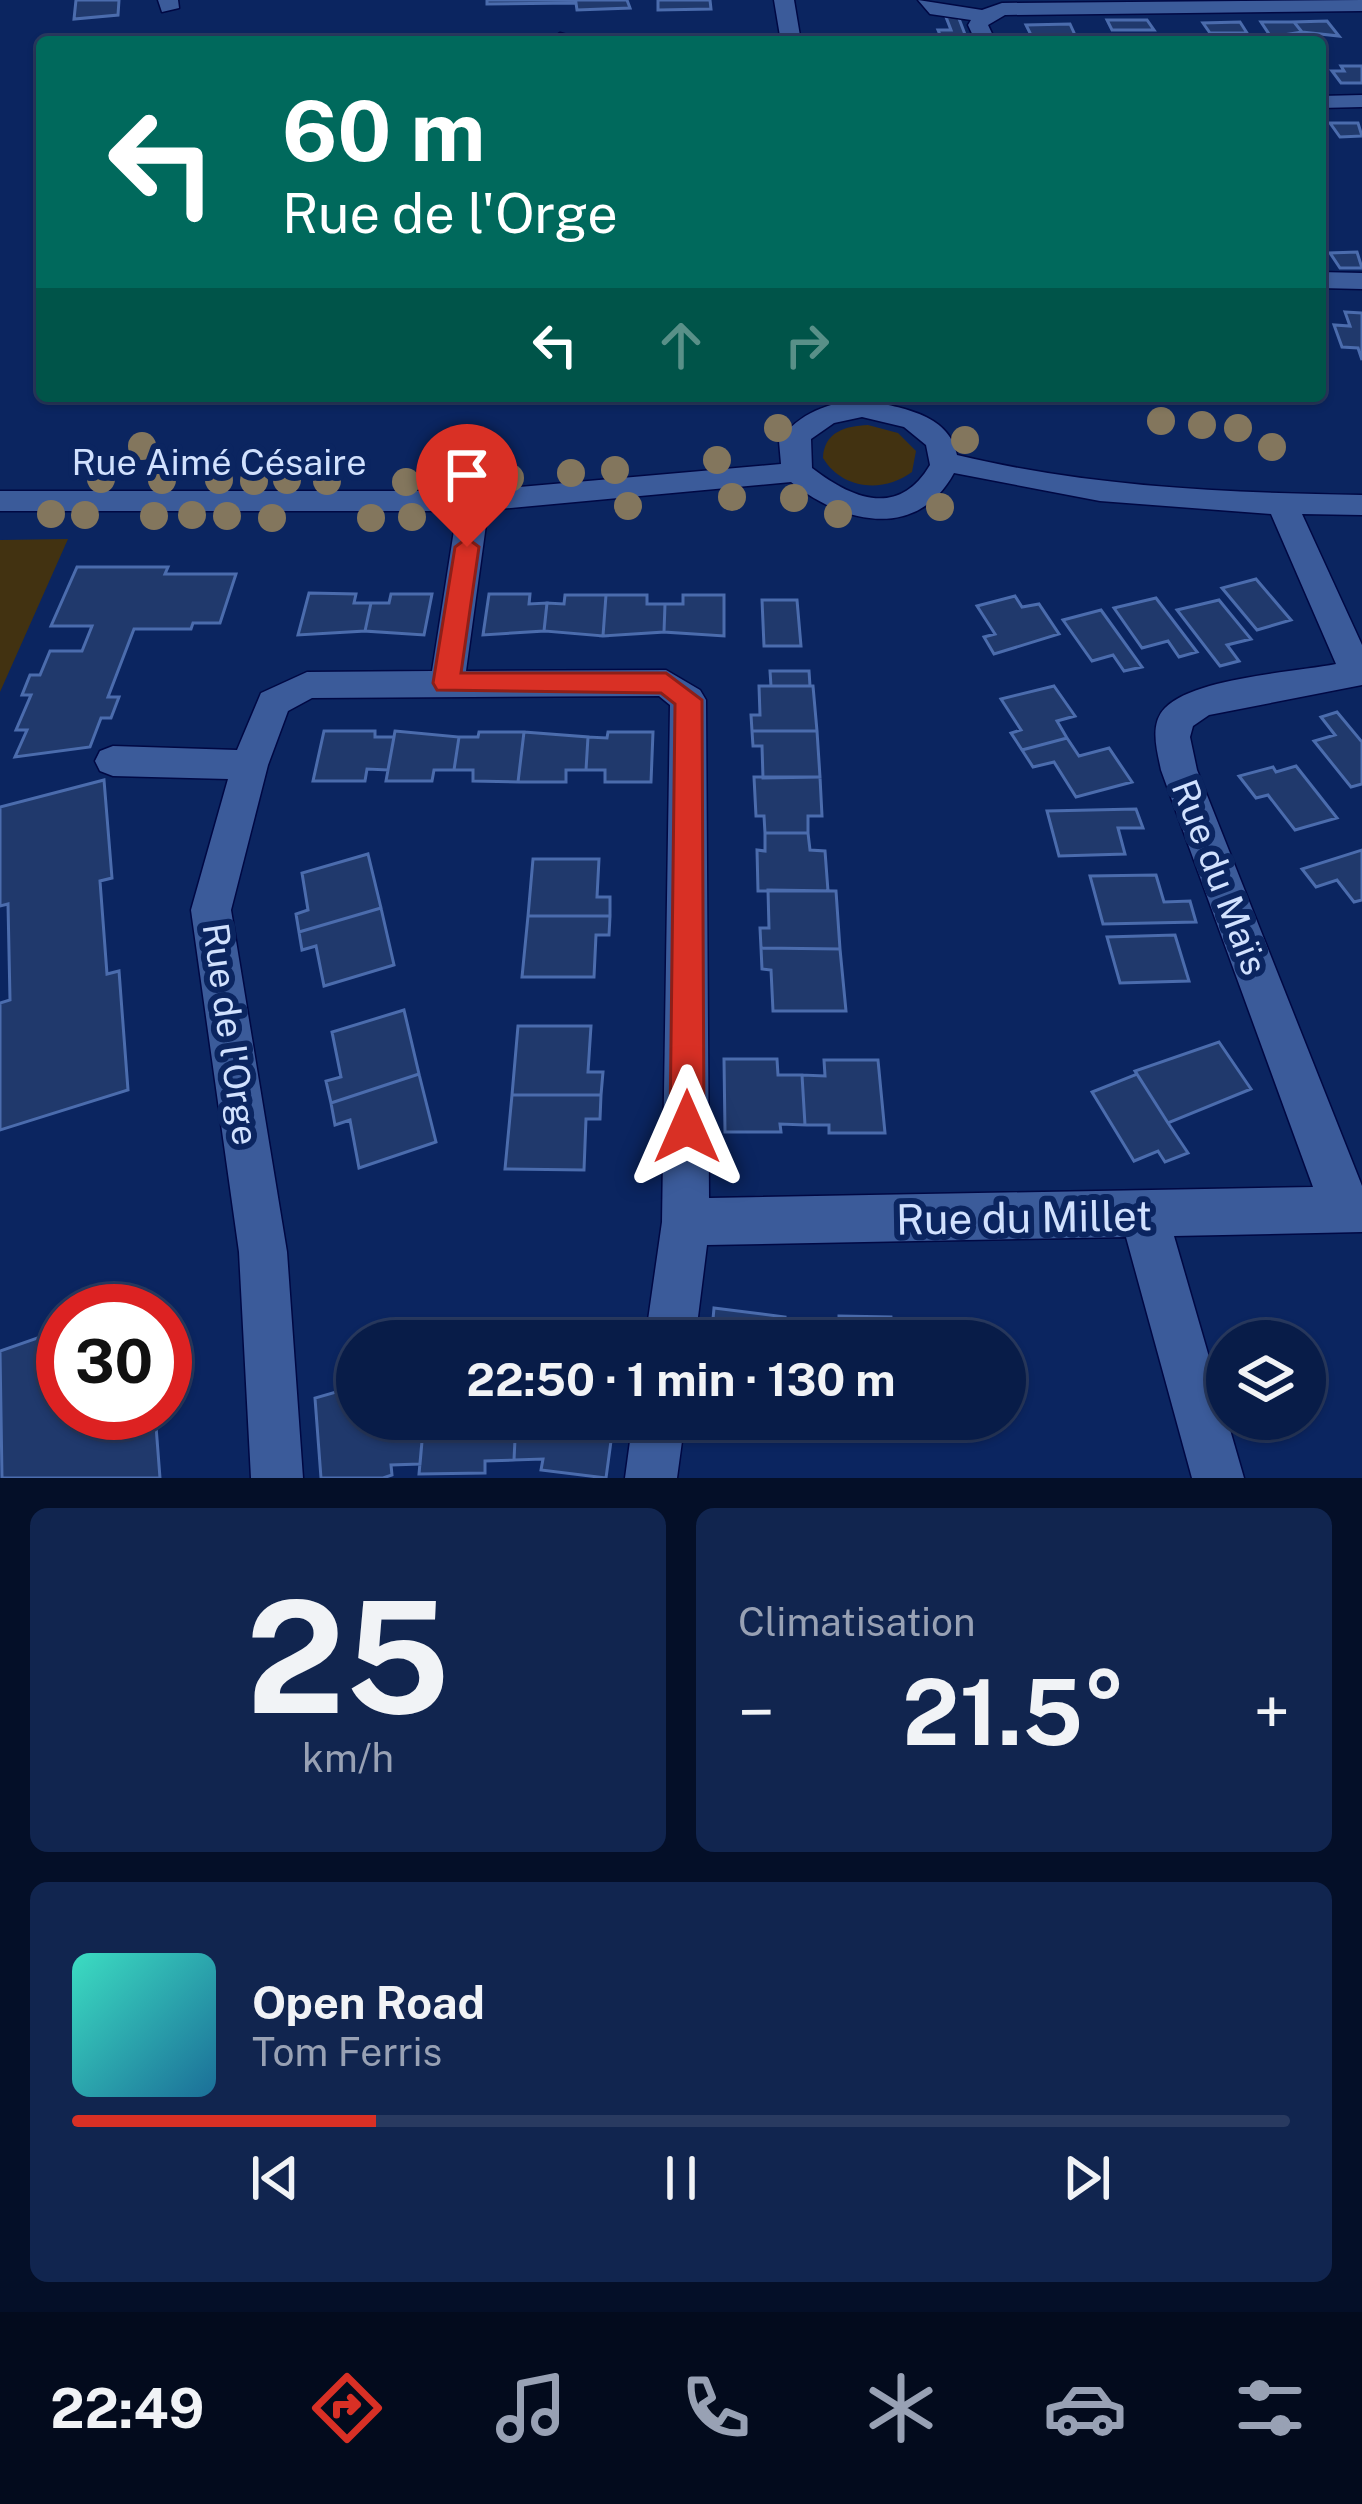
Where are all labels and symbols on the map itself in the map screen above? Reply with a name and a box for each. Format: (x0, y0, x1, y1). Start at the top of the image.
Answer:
pin (416, 424, 518, 547)
street label: Rue Aimé Césaire (71, 441, 367, 483)
street label: Rue du Maïs (1164, 774, 1276, 980)
street label: Rue de l'Orge (195, 920, 267, 1148)
position arrow (624, 1064, 750, 1190)
street label: Rue du Millet (896, 1190, 1152, 1244)
speed limit sign: 30 (36, 1284, 192, 1440)

